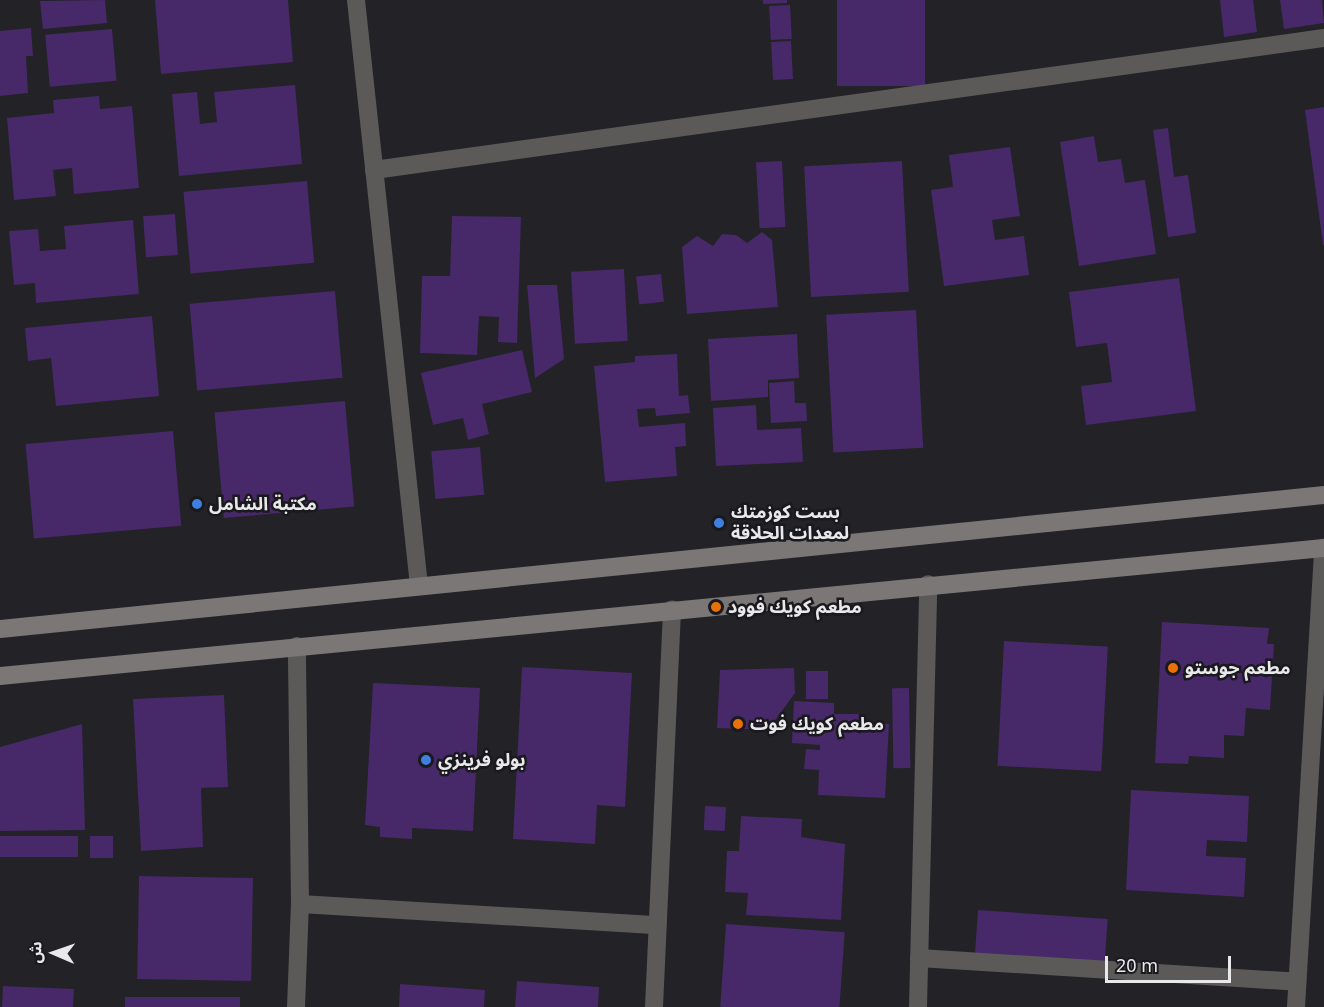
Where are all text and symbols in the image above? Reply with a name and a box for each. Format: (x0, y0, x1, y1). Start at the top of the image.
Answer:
place label: مكتبة الشامل (209, 493, 317, 515)
marker: مكتبة الشامل (190, 497, 204, 511)
place label: بست كوزمتك لمعدات الحلاقة (731, 502, 849, 544)
marker: بست كوزمتك لمعدات الحلاقة (712, 516, 726, 530)
place label: مطعم كويك فوود (728, 596, 862, 618)
marker: مطعم كويك فوود (709, 600, 723, 614)
place label: مطعم جوستو (1185, 657, 1290, 679)
marker: مطعم جوستو (1166, 661, 1180, 675)
place label: مطعم كويك فوت (750, 713, 884, 735)
marker: مطعم كويك فوت (731, 717, 745, 731)
place label: بولو فرينزي (438, 749, 525, 771)
marker: بولو فرينزي (419, 753, 433, 767)
north arrow (24, 923, 84, 983)
text: ش (19, 941, 53, 964)
scale bar (1108, 944, 1234, 982)
text: 20 m (1116, 947, 1158, 985)

